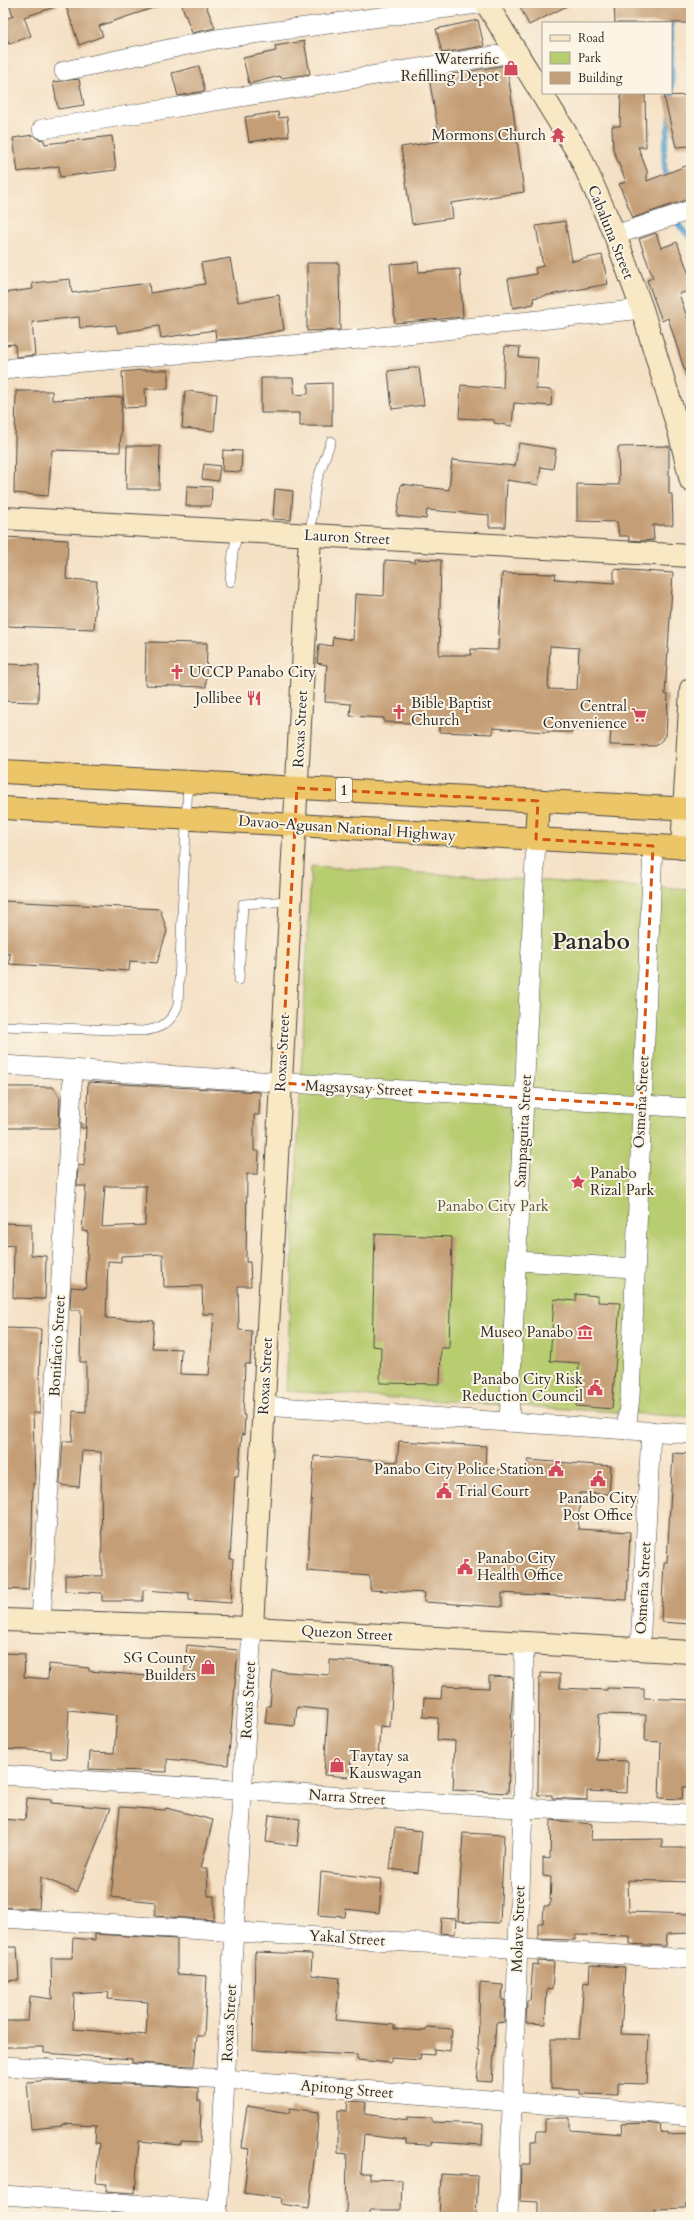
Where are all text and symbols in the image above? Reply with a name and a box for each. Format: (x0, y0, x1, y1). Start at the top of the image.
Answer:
legend (542, 22, 672, 94)
text: Road (578, 30, 605, 46)
place label: Waterrific Refilling Depot (401, 49, 499, 86)
text: Park (578, 50, 602, 66)
shop icon: Waterrific Refilling Depot (502, 59, 520, 77)
text: Building (578, 70, 623, 86)
place label: Mormons Church (431, 125, 547, 145)
temple icon: Mormons Church (549, 126, 567, 144)
street label: Cabaluna Street (583, 182, 639, 282)
street label: Lauron Street (304, 525, 391, 549)
place label: UCCP Panabo City (189, 662, 316, 682)
church icon: UCCP Panabo City (168, 663, 186, 681)
place label: Jollibee (193, 688, 242, 708)
restaurant icon: Jollibee (245, 689, 263, 707)
street label: Roxas Street (288, 689, 312, 768)
place label: Bible Baptist Church (411, 693, 492, 730)
place label: Central Convenience (543, 696, 627, 733)
church icon: Bible Baptist Church (390, 703, 408, 721)
supermarket icon: Central Convenience (630, 706, 648, 724)
road number: 1 (336, 778, 352, 802)
street label: Davao-Agusan National Highway (238, 810, 456, 846)
district label: Panabo (552, 926, 630, 957)
street label: Roxas Street (270, 1013, 294, 1092)
street label: Osmeña Street (629, 1055, 653, 1149)
street label: Sampaguita Street (510, 1074, 536, 1188)
street label: Magsaysay Street (305, 1075, 414, 1101)
place label: Panabo Rizal Park (590, 1163, 655, 1200)
place icon: Panabo Rizal Park (569, 1173, 587, 1191)
park label: Panabo City Park (437, 1196, 549, 1216)
street label: Bonifacio Street (44, 1295, 70, 1397)
place label: Museo Panabo (480, 1322, 573, 1342)
museum icon: Museo Panabo (576, 1323, 594, 1341)
street label: Roxas Street (253, 1336, 277, 1415)
place label: Panabo City Risk Reduction Council (462, 1369, 583, 1406)
public building icon: Panabo City Risk Reduction Council (586, 1379, 604, 1397)
place label: Panabo City Police Station (374, 1459, 544, 1479)
public building icon: Panabo City Police Station (547, 1460, 565, 1478)
public building icon: Panabo City Post Office (589, 1470, 607, 1488)
place label: Trial Court (456, 1481, 529, 1501)
public building icon: Trial Court (435, 1482, 453, 1500)
place label: Panabo City Post Office (559, 1488, 638, 1525)
street label: Osmeña Street (631, 1541, 655, 1635)
place label: Panabo City Health Office (477, 1548, 563, 1585)
public building icon: Panabo City Health Office (456, 1558, 474, 1576)
street label: Quezon Street (301, 1621, 393, 1645)
place label: SG County Builders (124, 1648, 196, 1685)
shop icon: SG County Builders (199, 1658, 217, 1676)
street label: Roxas Street (236, 1660, 260, 1739)
place label: Taytay sa Kauswagan (349, 1746, 422, 1783)
shop icon: Taytay sa Kauswagan (328, 1756, 346, 1774)
street label: Narra Street (308, 1784, 386, 1810)
street label: Molave Street (506, 1885, 530, 1973)
street label: Yakal Street (308, 1925, 386, 1951)
street label: Roxas Street (217, 1983, 241, 2062)
street label: Apitong Street (300, 2075, 394, 2103)

